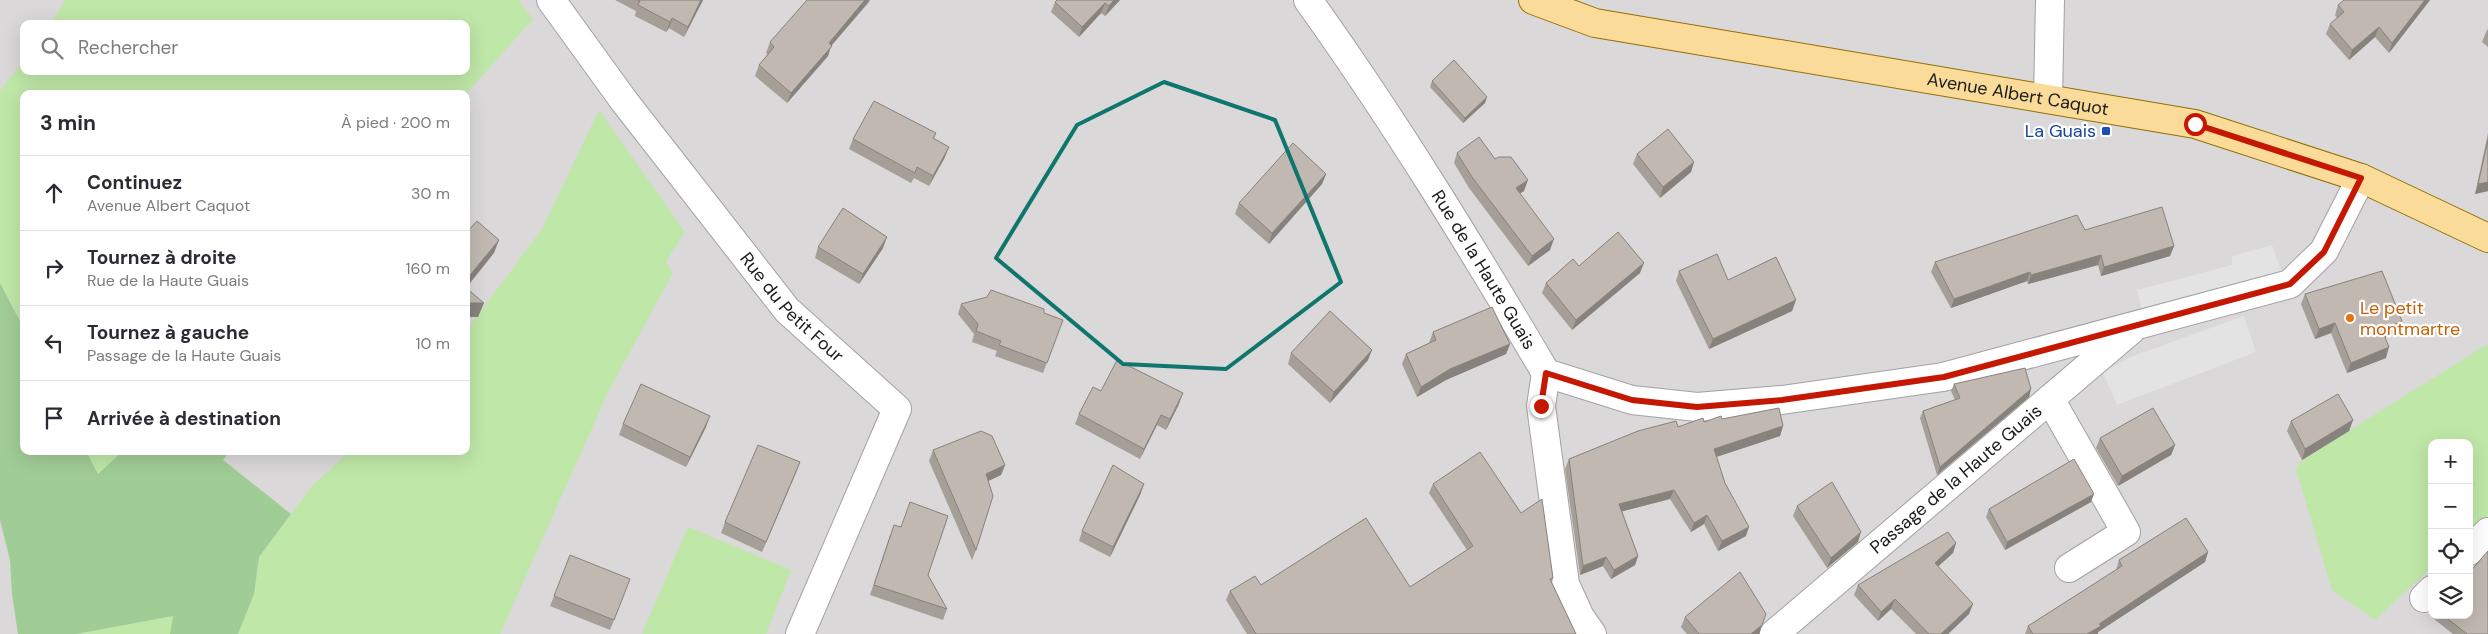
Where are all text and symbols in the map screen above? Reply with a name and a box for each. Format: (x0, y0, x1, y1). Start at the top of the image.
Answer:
search box (20, 20, 470, 75)
icon: search (38, 34, 66, 62)
text: Rechercher (78, 35, 178, 60)
street label: Avenue Albert Caquot (1925, 67, 2111, 121)
text: 3 min (40, 109, 96, 137)
text: À pied · 200 m (341, 112, 450, 133)
route start (2184, 113, 2207, 136)
place label: La Guais (2025, 119, 2096, 143)
marker: La Guais (2100, 125, 2112, 137)
text: Continuez (87, 170, 182, 195)
icon: ahead (40, 179, 68, 207)
text: 30 m (411, 183, 450, 204)
street label: Rue de la Haute Guais (1426, 186, 1541, 354)
text: Avenue Albert Caquot (87, 195, 250, 216)
text: Tournez à droite (87, 245, 237, 270)
street label: Rue du Petit Four (735, 247, 849, 368)
icon: right (40, 254, 68, 282)
text: 160 m (406, 258, 450, 279)
text: Rue de la Haute Guais (87, 270, 249, 291)
place label: Le petit montmartre (2360, 296, 2460, 341)
marker: Le petit montmartre (2344, 312, 2356, 324)
text: Tournez à gauche (87, 320, 249, 345)
icon: left (40, 329, 68, 357)
text: 10 m (416, 333, 450, 354)
text: Passage de la Haute Guais (87, 345, 281, 366)
route end (1530, 395, 1553, 418)
street label: Passage de la Haute Guais (1865, 399, 2047, 559)
icon: arrive (40, 404, 68, 432)
text: Arrivée à destination (87, 406, 281, 431)
map controls (2428, 439, 2473, 619)
button: + (2428, 439, 2473, 484)
button: − (2428, 484, 2473, 529)
button: locate (2428, 529, 2473, 574)
button: layers (2428, 574, 2473, 619)

